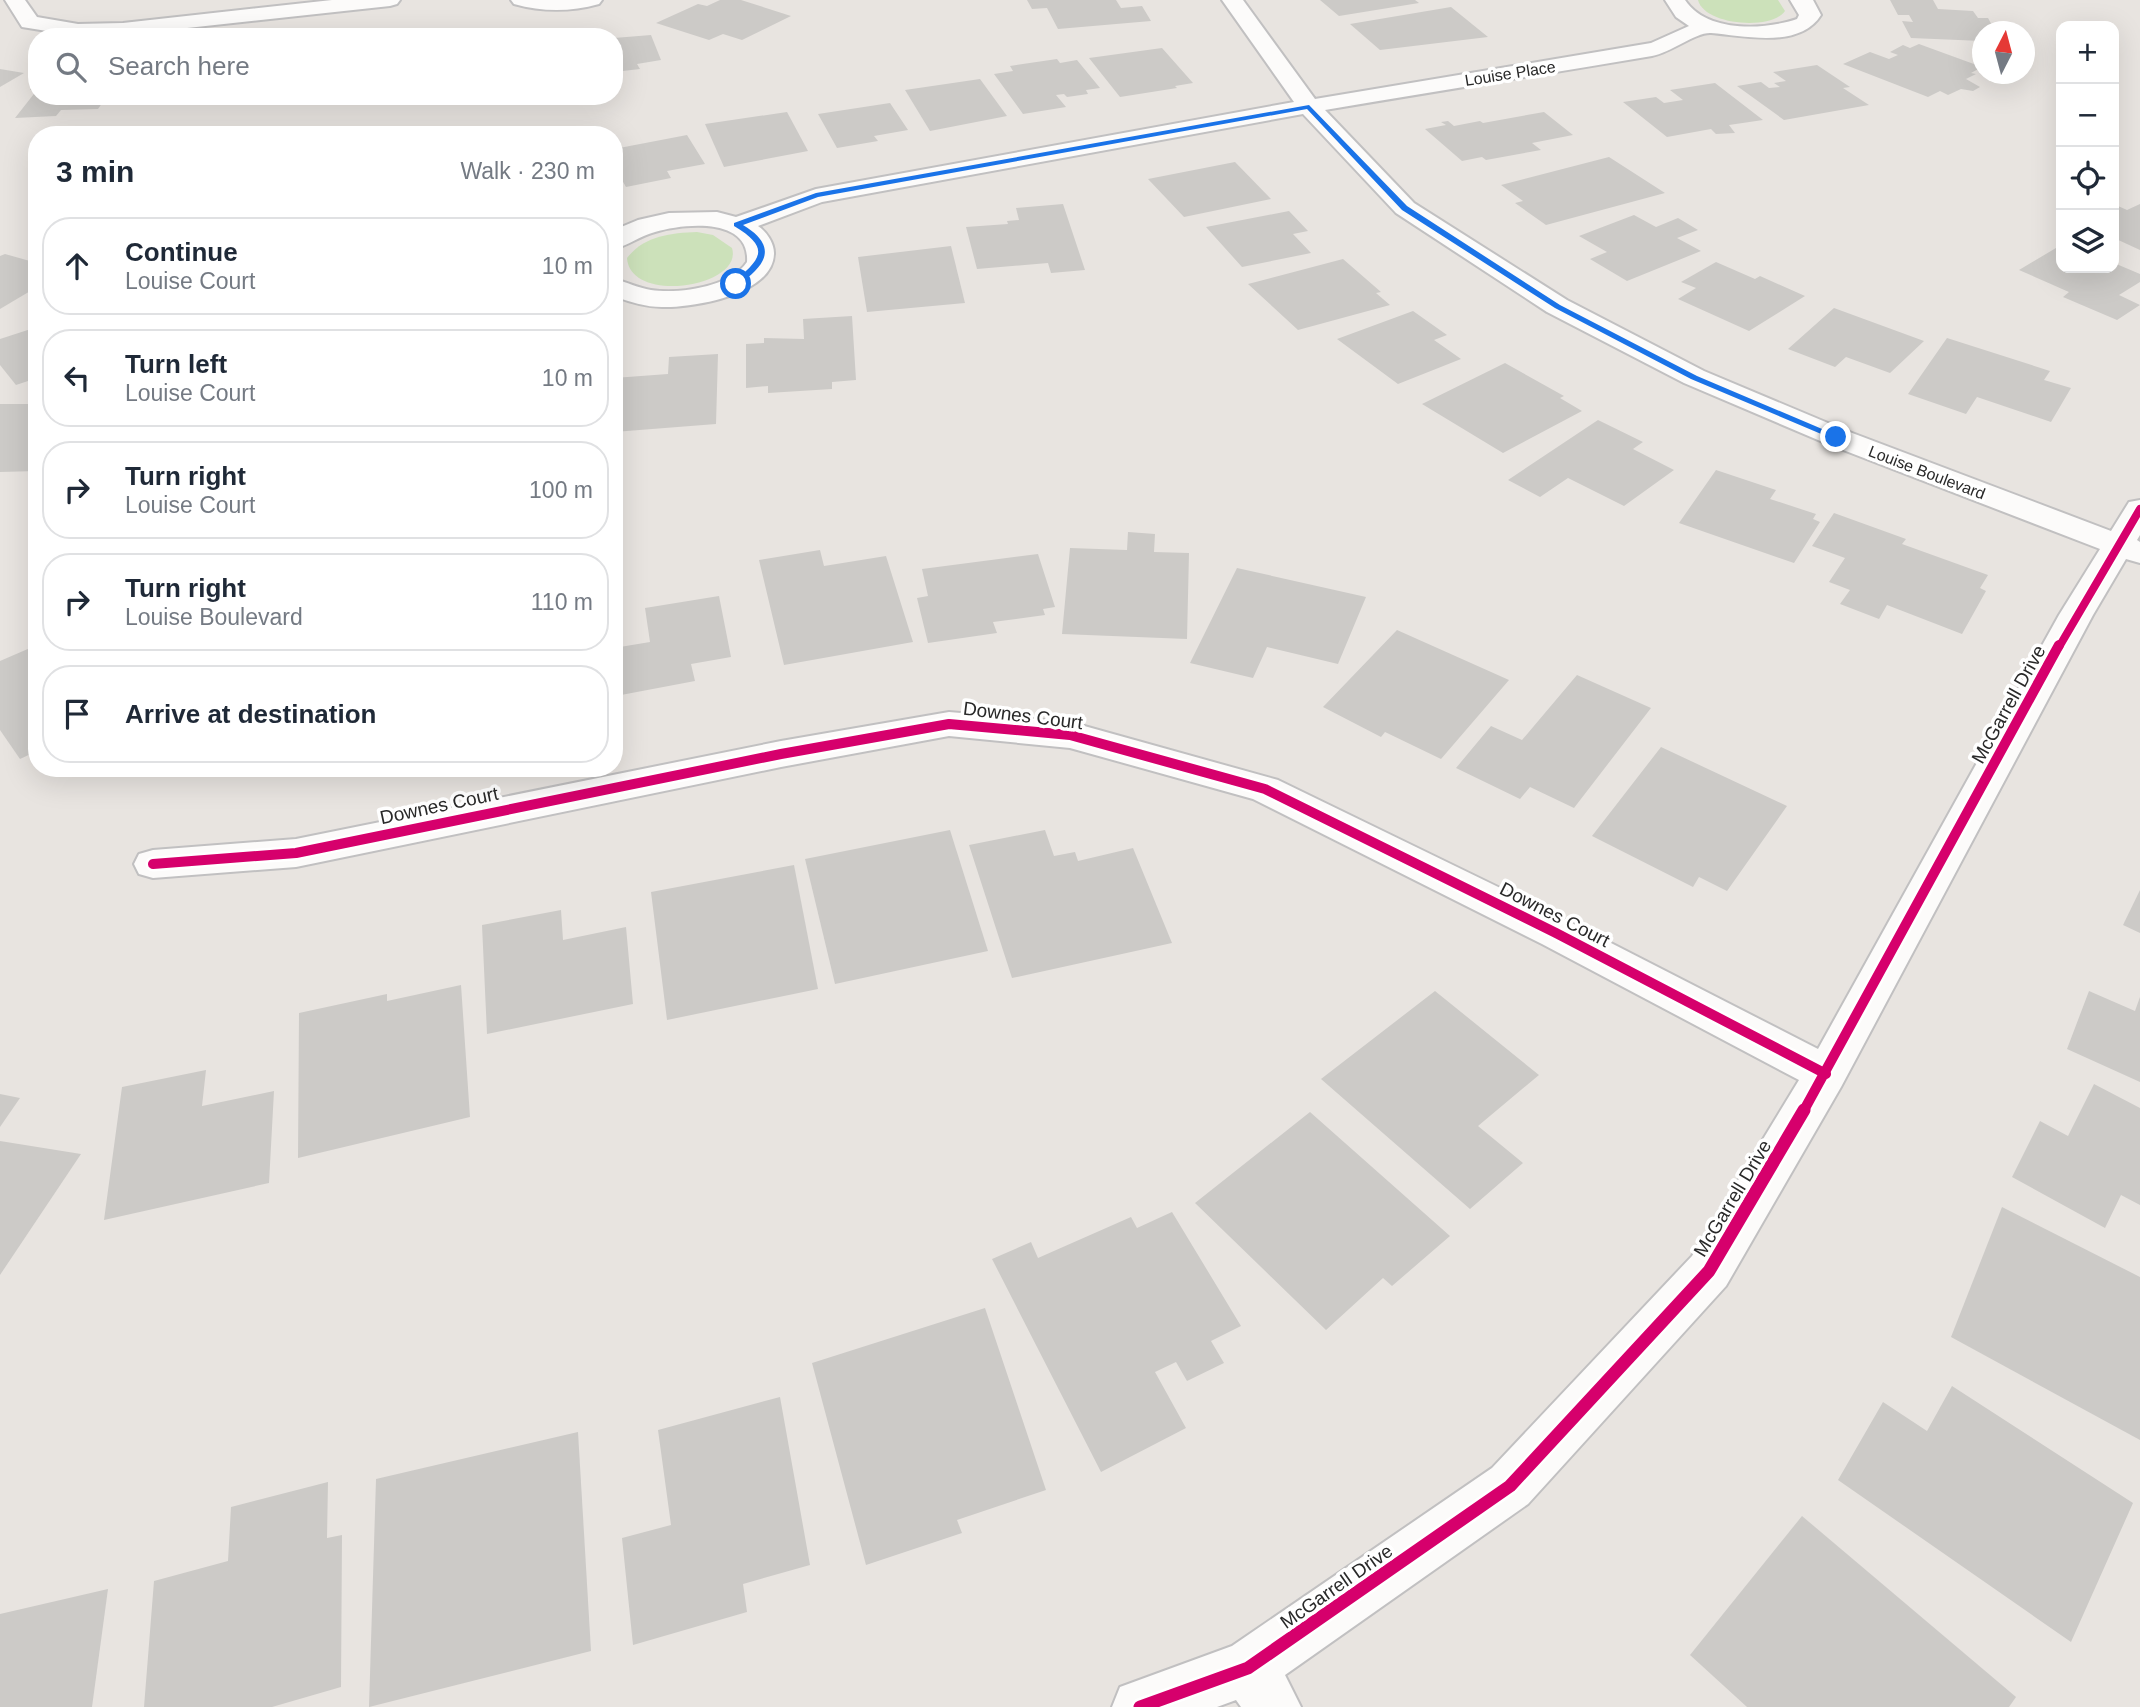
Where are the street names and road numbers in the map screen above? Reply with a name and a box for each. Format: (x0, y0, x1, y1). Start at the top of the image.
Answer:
street label: Louise Place (1464, 58, 1557, 89)
street label: Louise Boulevard (1866, 442, 1988, 503)
street label: McGarrell Drive (1967, 641, 2050, 767)
street label: Downes Court (962, 698, 1085, 733)
street label: Downes Court (378, 783, 501, 828)
street label: Downes Court (1496, 878, 1614, 951)
street label: McGarrell Drive (1689, 1136, 1775, 1260)
street label: McGarrell Drive (1276, 1540, 1396, 1633)

